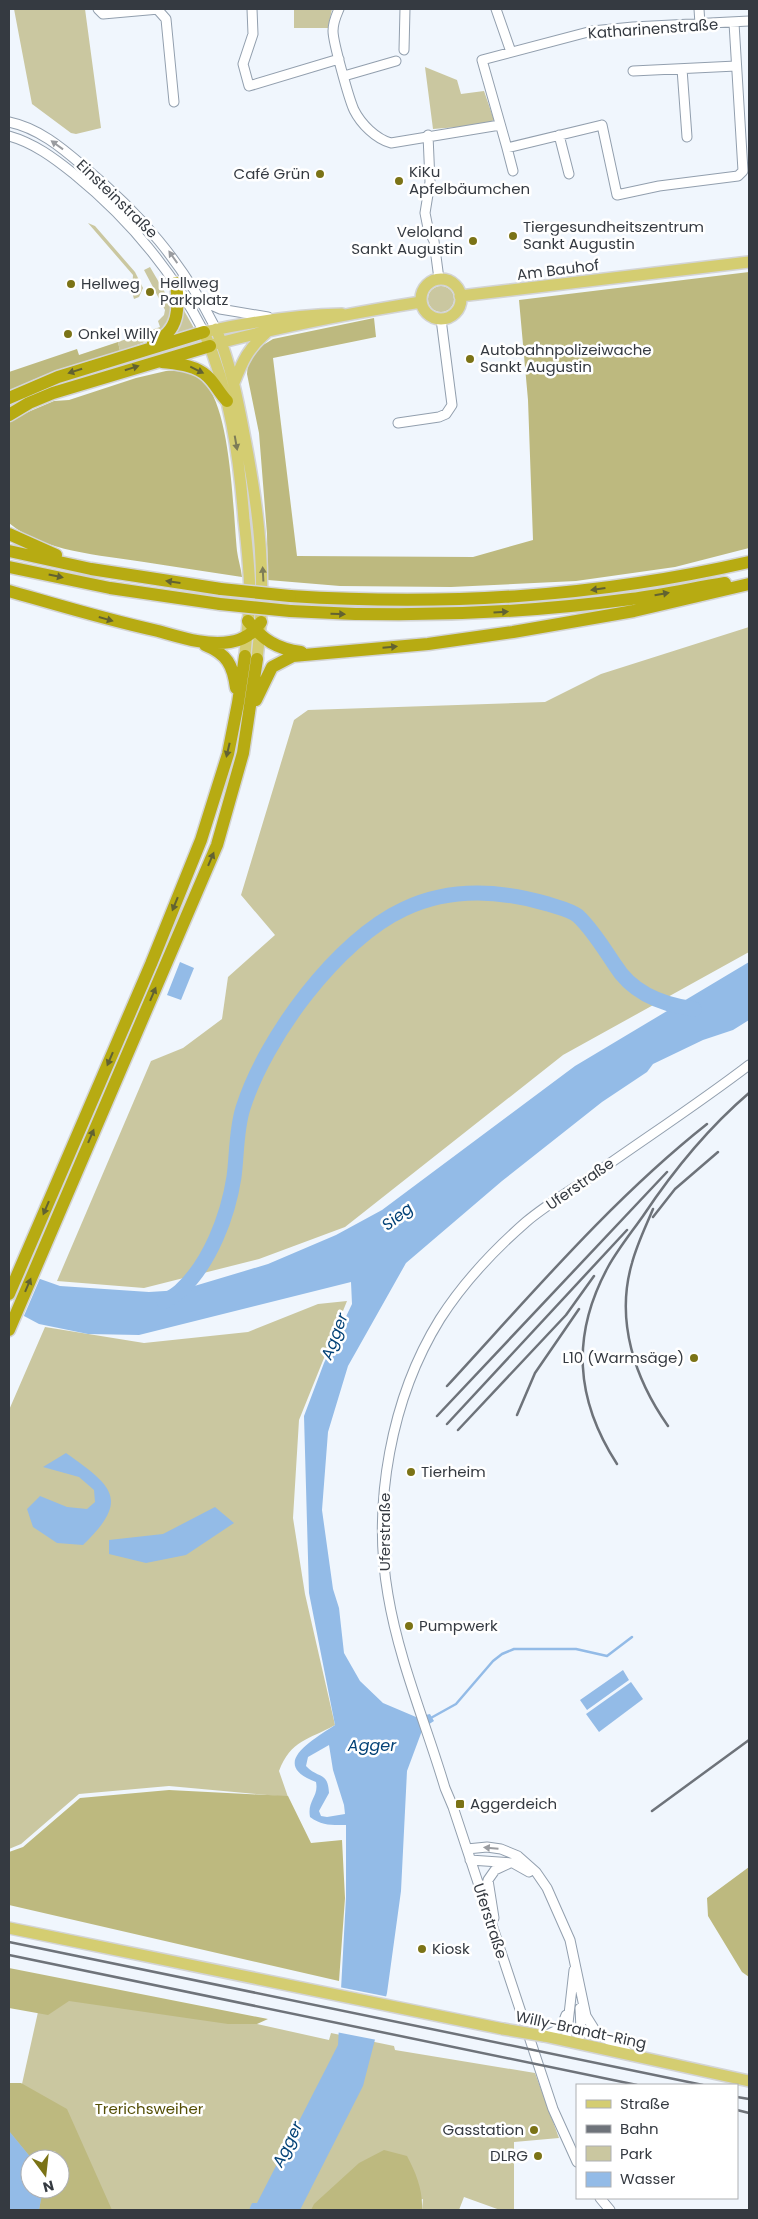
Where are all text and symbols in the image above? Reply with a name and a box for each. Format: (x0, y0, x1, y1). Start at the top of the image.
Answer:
street label: Katharinenstraße (587, 13, 719, 44)
one-way arrow (50, 140, 64, 150)
street label: Einsteinstraße (72, 154, 163, 243)
place label: KiKu Apfelbäumchen (409, 161, 530, 199)
place label: Café Grün (234, 163, 310, 184)
marker: Café Grün (314, 168, 326, 180)
marker: KiKu Apfelbäumchen (393, 175, 405, 187)
place label: Tiergesundheitszentrum Sankt Augustin (523, 216, 704, 254)
place label: Veloland Sankt Augustin (351, 221, 463, 259)
marker: Tiergesundheitszentrum Sankt Augustin (507, 230, 519, 242)
marker: Veloland Sankt Augustin (467, 235, 479, 247)
one-way arrow (168, 251, 178, 264)
street label: Am Bauhof (516, 254, 600, 285)
place label: Hellweg Parkplatz (160, 272, 229, 310)
place label: Hellweg (81, 273, 140, 294)
marker: Hellweg (65, 278, 77, 290)
marker: Hellweg Parkplatz (144, 286, 156, 298)
place label: Onkel Willy (78, 323, 159, 344)
marker: Onkel Willy (62, 328, 74, 340)
place label: Autobahnpolizeiwache Sankt Augustin (480, 339, 652, 377)
marker: Autobahnpolizeiwache Sankt Augustin (464, 353, 476, 365)
one-way arrow (125, 364, 140, 372)
one-way arrow (190, 366, 204, 374)
one-way arrow (67, 368, 82, 376)
one-way arrow (232, 436, 240, 452)
one-way arrow (258, 565, 266, 581)
one-way arrow (49, 573, 65, 581)
one-way arrow (164, 578, 180, 586)
one-way arrow (590, 585, 606, 593)
one-way arrow (655, 589, 671, 597)
one-way arrow (493, 607, 509, 615)
one-way arrow (331, 610, 347, 618)
one-way arrow (98, 615, 114, 623)
one-way arrow (382, 643, 398, 651)
one-way arrow (224, 743, 232, 758)
one-way arrow (207, 851, 215, 866)
one-way arrow (171, 897, 179, 911)
one-way arrow (149, 986, 157, 1001)
one-way arrow (105, 1052, 113, 1066)
one-way arrow (88, 1129, 96, 1143)
street label: Uferstraße (542, 1152, 618, 1215)
water label: Sieg (377, 1197, 418, 1236)
one-way arrow (41, 1201, 49, 1215)
one-way arrow (24, 1278, 32, 1292)
water label: Agger (315, 1309, 354, 1364)
place label: L10 (Warmsäge) (562, 1347, 684, 1368)
marker: L10 (Warmsäge) (688, 1352, 700, 1364)
place label: Tierheim (421, 1461, 486, 1482)
marker: Tierheim (405, 1466, 417, 1478)
street label: Uferstraße (374, 1493, 395, 1571)
place label: Pumpwerk (419, 1615, 498, 1636)
marker: Pumpwerk (403, 1620, 415, 1632)
water label: Agger (347, 1734, 397, 1757)
place label: Aggerdeich (470, 1793, 557, 1814)
marker: Aggerdeich (454, 1798, 466, 1810)
one-way arrow (482, 1844, 498, 1852)
street label: Uferstraße (468, 1880, 513, 1961)
place label: Kiosk (432, 1938, 470, 1959)
marker: Kiosk (416, 1943, 428, 1955)
street label: Willy-Brandt-Ring (514, 2005, 649, 2054)
legend (576, 2084, 738, 2199)
text: Straße (620, 2093, 670, 2114)
park label: Trerichsweiher (95, 2098, 204, 2119)
water label: Agger (266, 2117, 309, 2172)
text: Bahn (620, 2118, 659, 2139)
place label: Gasstation (443, 2119, 524, 2140)
marker: Gasstation (528, 2124, 540, 2136)
text: Park (620, 2143, 652, 2164)
place label: DLRG (490, 2145, 528, 2166)
north arrow (20, 2149, 70, 2199)
marker: DLRG (532, 2150, 544, 2162)
text: Wasser (620, 2168, 676, 2189)
text: N (41, 2176, 56, 2198)

